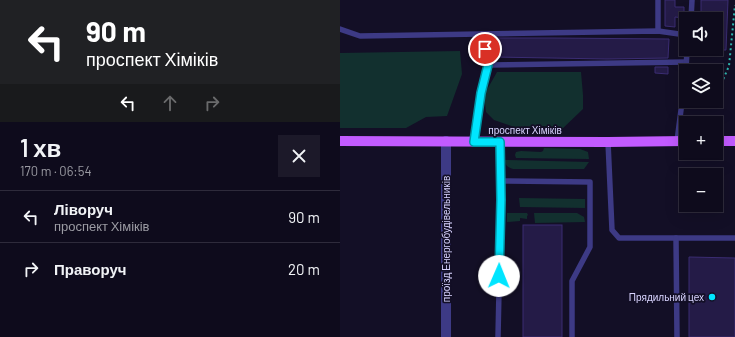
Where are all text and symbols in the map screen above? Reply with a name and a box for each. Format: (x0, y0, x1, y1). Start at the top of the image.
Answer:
map controls (679, 12, 723, 212)
button: sound (679, 12, 723, 56)
text: 90 m (86, 14, 146, 48)
icon: left (20, 16, 72, 68)
pin (468, 32, 502, 66)
icon: arrive (474, 38, 496, 60)
text: проспект Хіміків (86, 48, 218, 70)
button: layers (679, 64, 723, 108)
icon: left (117, 92, 139, 114)
icon: ahead (159, 92, 181, 114)
icon: right (201, 92, 223, 114)
button: + (679, 116, 723, 160)
street label: проспект Хіміків (488, 124, 562, 136)
text: 1 хв (20, 133, 61, 162)
button: close (278, 135, 320, 177)
text: 170 m · 06:54 (20, 163, 92, 179)
button: − (679, 168, 723, 212)
street label: проїзд Енергобудівельників (440, 176, 452, 302)
text: Ліворуч (54, 200, 113, 218)
icon: left (20, 206, 42, 228)
text: 90 m (288, 208, 320, 226)
text: проспект Хіміків (54, 218, 150, 234)
position arrow (478, 255, 520, 297)
icon: right (20, 258, 42, 280)
text: Праворуч (54, 260, 127, 278)
text: 20 m (288, 260, 320, 278)
place label: Прядильний цех (629, 291, 704, 303)
marker: Прядильний цех (707, 292, 717, 302)

